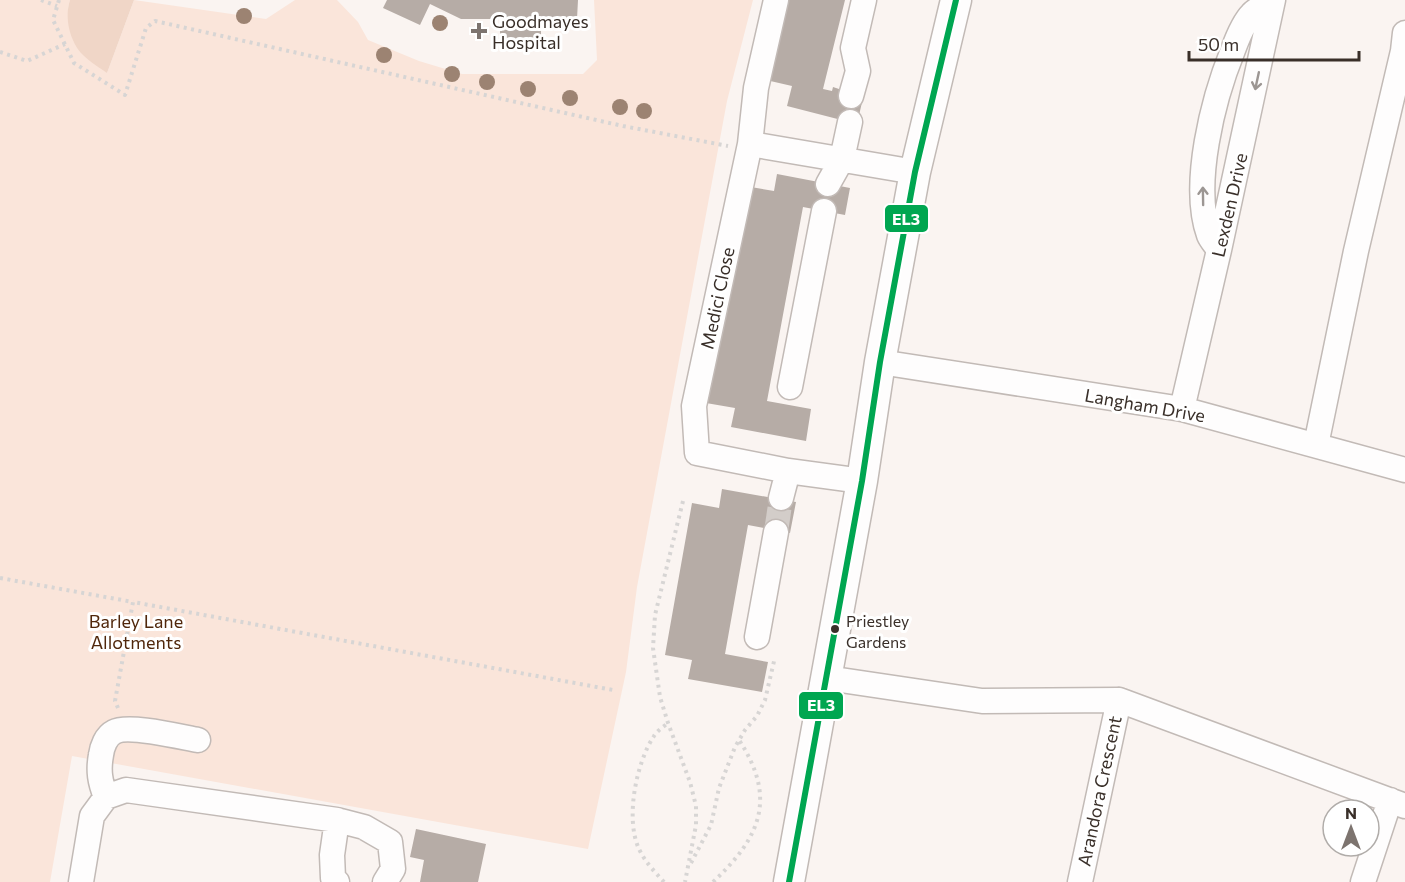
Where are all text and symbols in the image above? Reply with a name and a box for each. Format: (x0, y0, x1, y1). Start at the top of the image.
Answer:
place label: Goodmayes Hospital (492, 10, 589, 53)
marker: Goodmayes Hospital (470, 22, 488, 40)
scale bar (1189, 24, 1358, 62)
text: 50 m (1198, 33, 1239, 55)
one-way arrow (1251, 71, 1262, 91)
street label: Lexden Drive (1206, 151, 1252, 259)
one-way arrow (1198, 186, 1209, 206)
line badge: EL3 (884, 204, 929, 233)
text: EL3 (892, 209, 920, 228)
street label: Medici Close (695, 245, 739, 351)
street label: Langham Drive (1083, 384, 1207, 426)
park label: Barley Lane Allotments (89, 610, 183, 653)
place label: Priestley Gardens (846, 611, 909, 651)
marker: Priestley Gardens (829, 623, 841, 635)
line badge: EL3 (798, 691, 844, 720)
text: EL3 (807, 695, 835, 714)
street label: Arandora Crescent (1072, 714, 1126, 868)
north arrow (1321, 798, 1381, 858)
text: N (1345, 803, 1357, 822)

